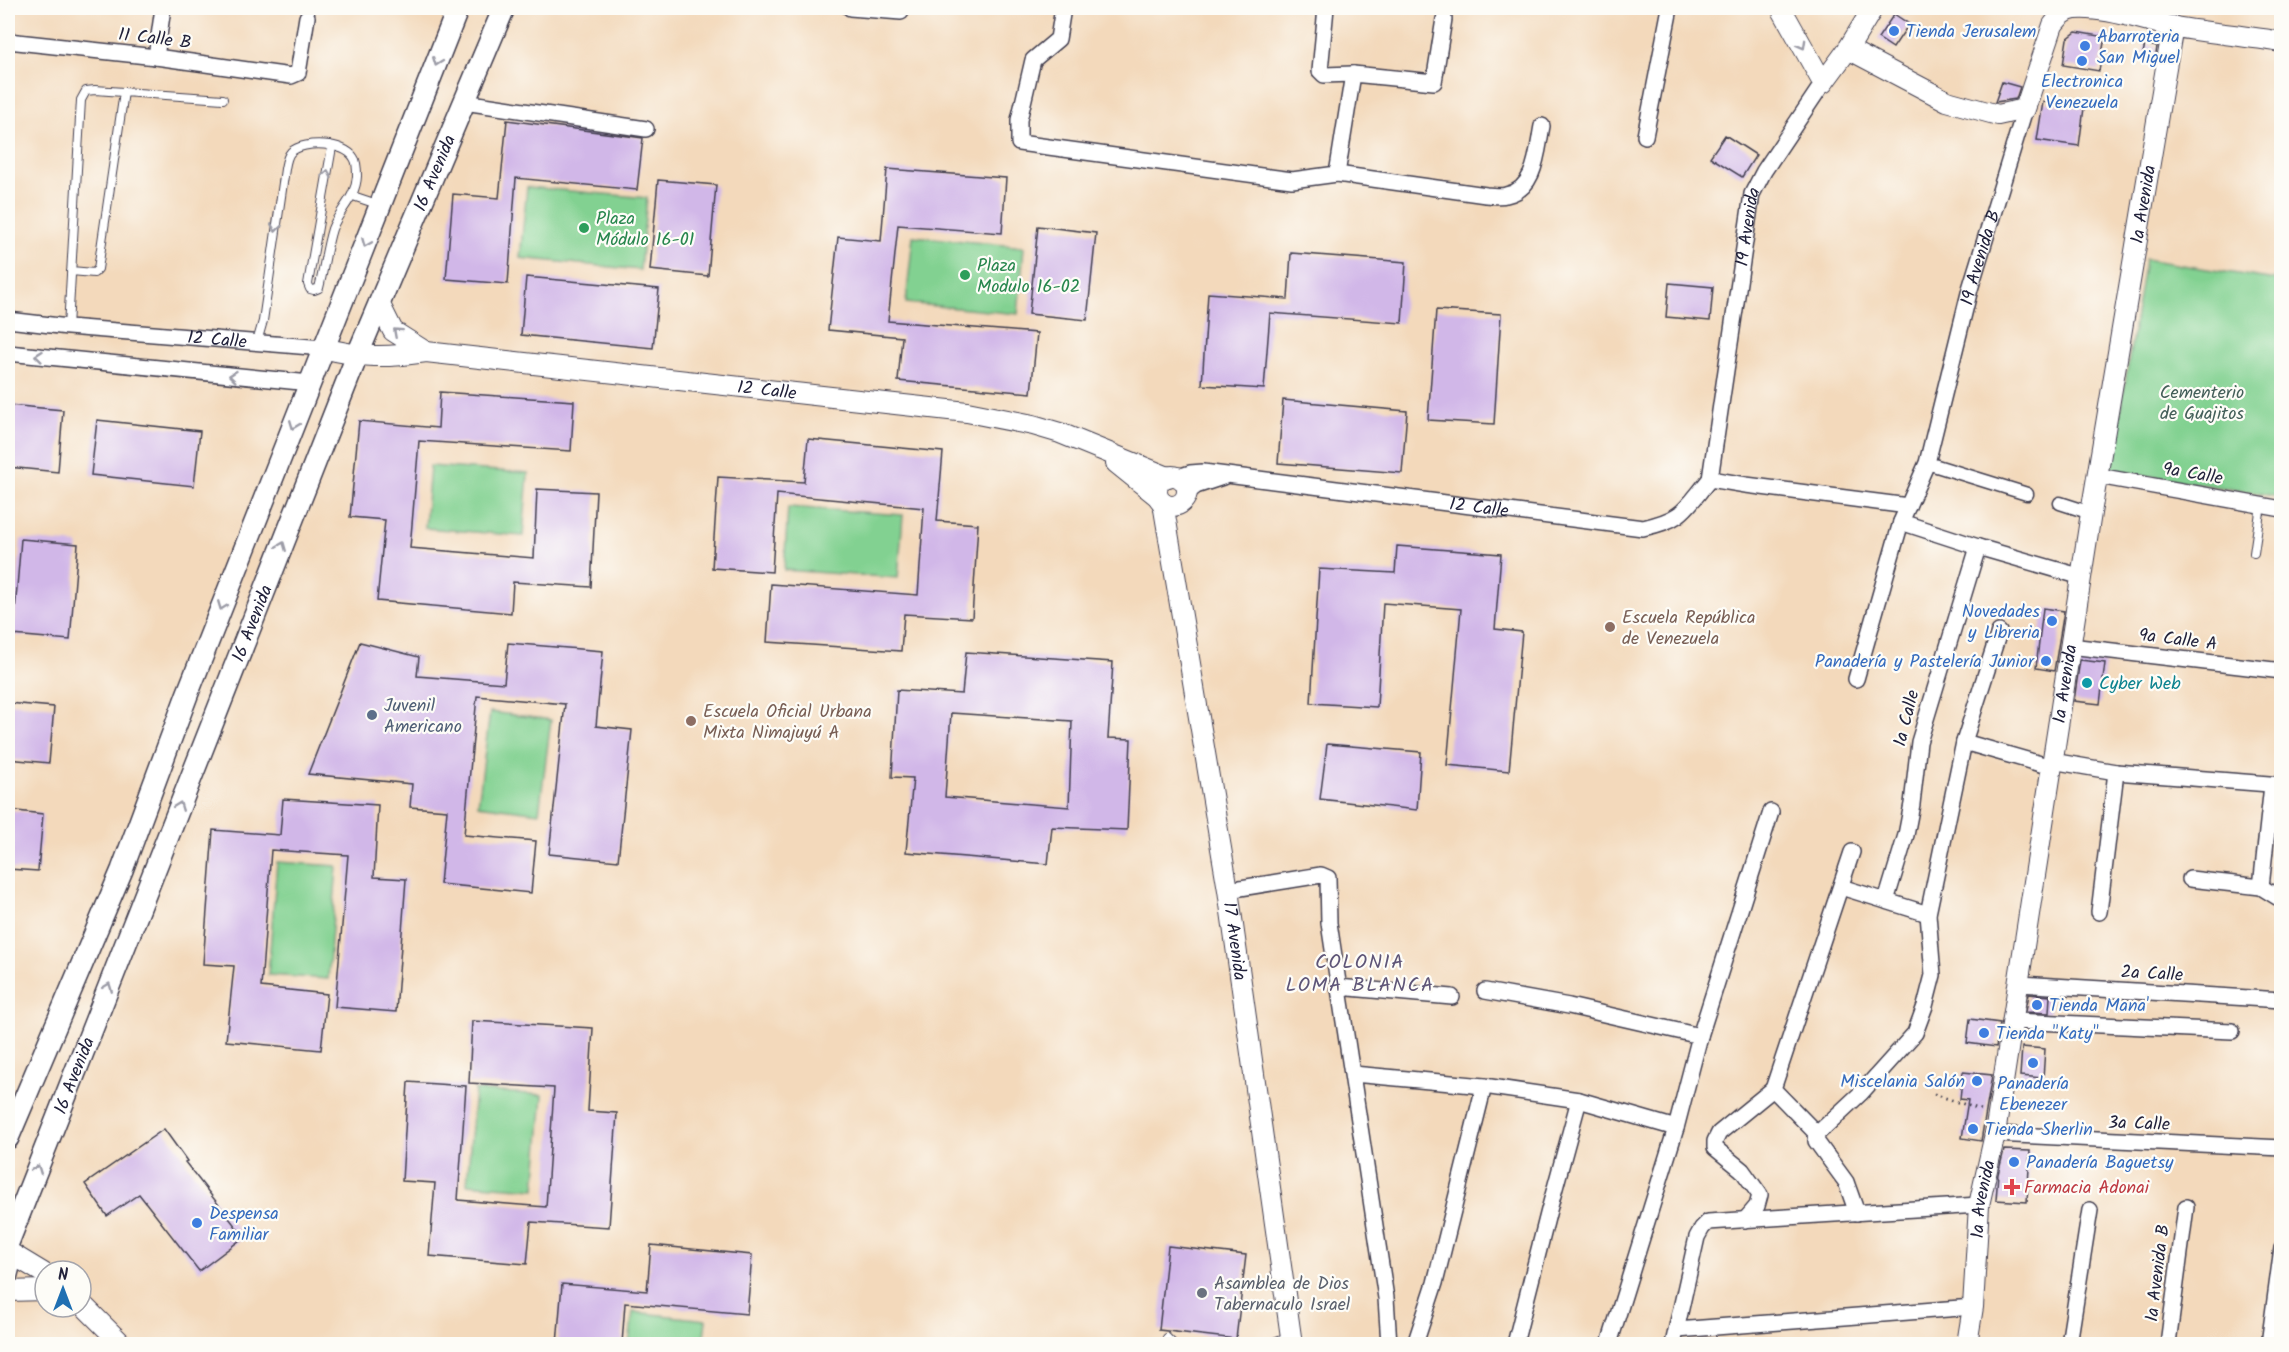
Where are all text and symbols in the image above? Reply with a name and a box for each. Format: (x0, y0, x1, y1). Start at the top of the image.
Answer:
place label: Tienda Jerusalem (1906, 18, 2036, 47)
street label: 11 Calle B (117, 21, 193, 58)
place label: Abarroteria San Miguel (2097, 23, 2181, 73)
marker: Tienda Jerusalem (1887, 24, 1901, 38)
one-way arrow (1795, 39, 1806, 49)
marker: Abarroteria San Miguel (2078, 39, 2092, 53)
marker: Electronica Venezuela (2075, 54, 2089, 68)
one-way arrow (432, 56, 444, 67)
place label: Electronica Venezuela (2041, 68, 2123, 118)
street label: 16 Avenida (407, 131, 465, 216)
street label: 1a Avenida (2124, 163, 2165, 246)
one-way arrow (321, 170, 333, 179)
street label: 19 Avenida (1729, 182, 1769, 268)
place label: Plaza Módulo 16-01 (596, 205, 694, 255)
street label: 19 Avenida B (1953, 207, 2009, 309)
marker: Plaza Módulo 16-01 (577, 221, 591, 235)
one-way arrow (271, 223, 283, 232)
one-way arrow (361, 237, 373, 248)
place label: Plaza Modulo 16-02 (977, 252, 1080, 302)
marker: Plaza Modulo 16-02 (958, 268, 972, 282)
street label: 12 Calle (186, 324, 248, 358)
one-way arrow (393, 329, 404, 340)
one-way arrow (34, 350, 43, 363)
one-way arrow (228, 370, 237, 383)
street label: 12 Calle (736, 374, 798, 409)
park label: Cementerio de Guajitos (2160, 379, 2244, 429)
one-way arrow (288, 419, 301, 429)
street label: 9a Calle (2160, 455, 2225, 494)
street label: 12 Calle (1448, 490, 1510, 527)
one-way arrow (275, 542, 287, 553)
street label: 16 Avenida (225, 581, 282, 667)
place label: Novedades y Libreria (1962, 598, 2040, 648)
one-way arrow (217, 600, 229, 611)
place label: Escuela República de Venezuela (1622, 604, 1755, 654)
marker: Novedades y Libreria (2045, 614, 2059, 628)
marker: Escuela República de Venezuela (1603, 620, 1617, 634)
street label: 9a Calle A (2137, 621, 2219, 660)
street label: 1a Avenida (2046, 643, 2086, 725)
place label: Panadería y Pastelería Junior (1815, 648, 2035, 677)
marker: Panadería y Pastelería Junior (2039, 654, 2053, 668)
place label: Cyber Web (2099, 670, 2181, 699)
marker: Cyber Web (2080, 676, 2094, 690)
street label: 1a Calle (1886, 687, 1928, 750)
place label: Juvenil Americano (384, 692, 462, 742)
place label: Escuela Oficial Urbana Mixta Nimajuyú A (703, 698, 872, 748)
marker: Juvenil Americano (365, 708, 379, 722)
marker: Escuela Oficial Urbana Mixta Nimajuyú A (684, 714, 698, 728)
one-way arrow (172, 801, 185, 812)
street label: 17 Avenida (1214, 900, 1254, 983)
district label: COLONIA LOMA BLANCA (1285, 947, 1435, 1002)
street label: 2a Calle (2120, 958, 2184, 991)
one-way arrow (101, 983, 113, 994)
place label: Tienda Mana' (2049, 992, 2149, 1021)
marker: Tienda Mana' (2030, 998, 2044, 1012)
place label: Tienda "Katy" (1996, 1020, 2099, 1049)
marker: Tienda "Katy" (1977, 1026, 1991, 1040)
street label: 16 Avenida (47, 1033, 104, 1119)
marker: Panadería Ebenezer (2026, 1056, 2040, 1070)
place label: Miscelania Salón (1840, 1068, 1965, 1097)
place label: Panadería Ebenezer (1997, 1070, 2069, 1120)
marker: Miscelania Salón (1970, 1074, 1984, 1088)
street label: 3a Calle (2107, 1109, 2170, 1140)
place label: Tienda Sherlin (1985, 1116, 2093, 1145)
marker: Tienda Sherlin (1966, 1122, 1980, 1136)
place label: Panadería Baguetsy (2026, 1149, 2174, 1178)
marker: Panadería Baguetsy (2007, 1155, 2021, 1169)
street label: 1a Avenida (1964, 1157, 2005, 1239)
one-way arrow (29, 1164, 42, 1175)
place label: Farmacia Adonai (2024, 1174, 2150, 1203)
marker: Farmacia Adonai (2005, 1180, 2019, 1194)
place label: Despensa Familiar (209, 1200, 279, 1250)
marker: Despensa Familiar (190, 1216, 204, 1230)
street label: 1a Avenida B (2138, 1223, 2179, 1324)
north arrow (33, 1259, 93, 1319)
text: N (58, 1263, 68, 1288)
place label: Asamblea de Dios Tabernaculo Israel (1214, 1270, 1351, 1320)
marker: Asamblea de Dios Tabernaculo Israel (1195, 1286, 1209, 1300)

